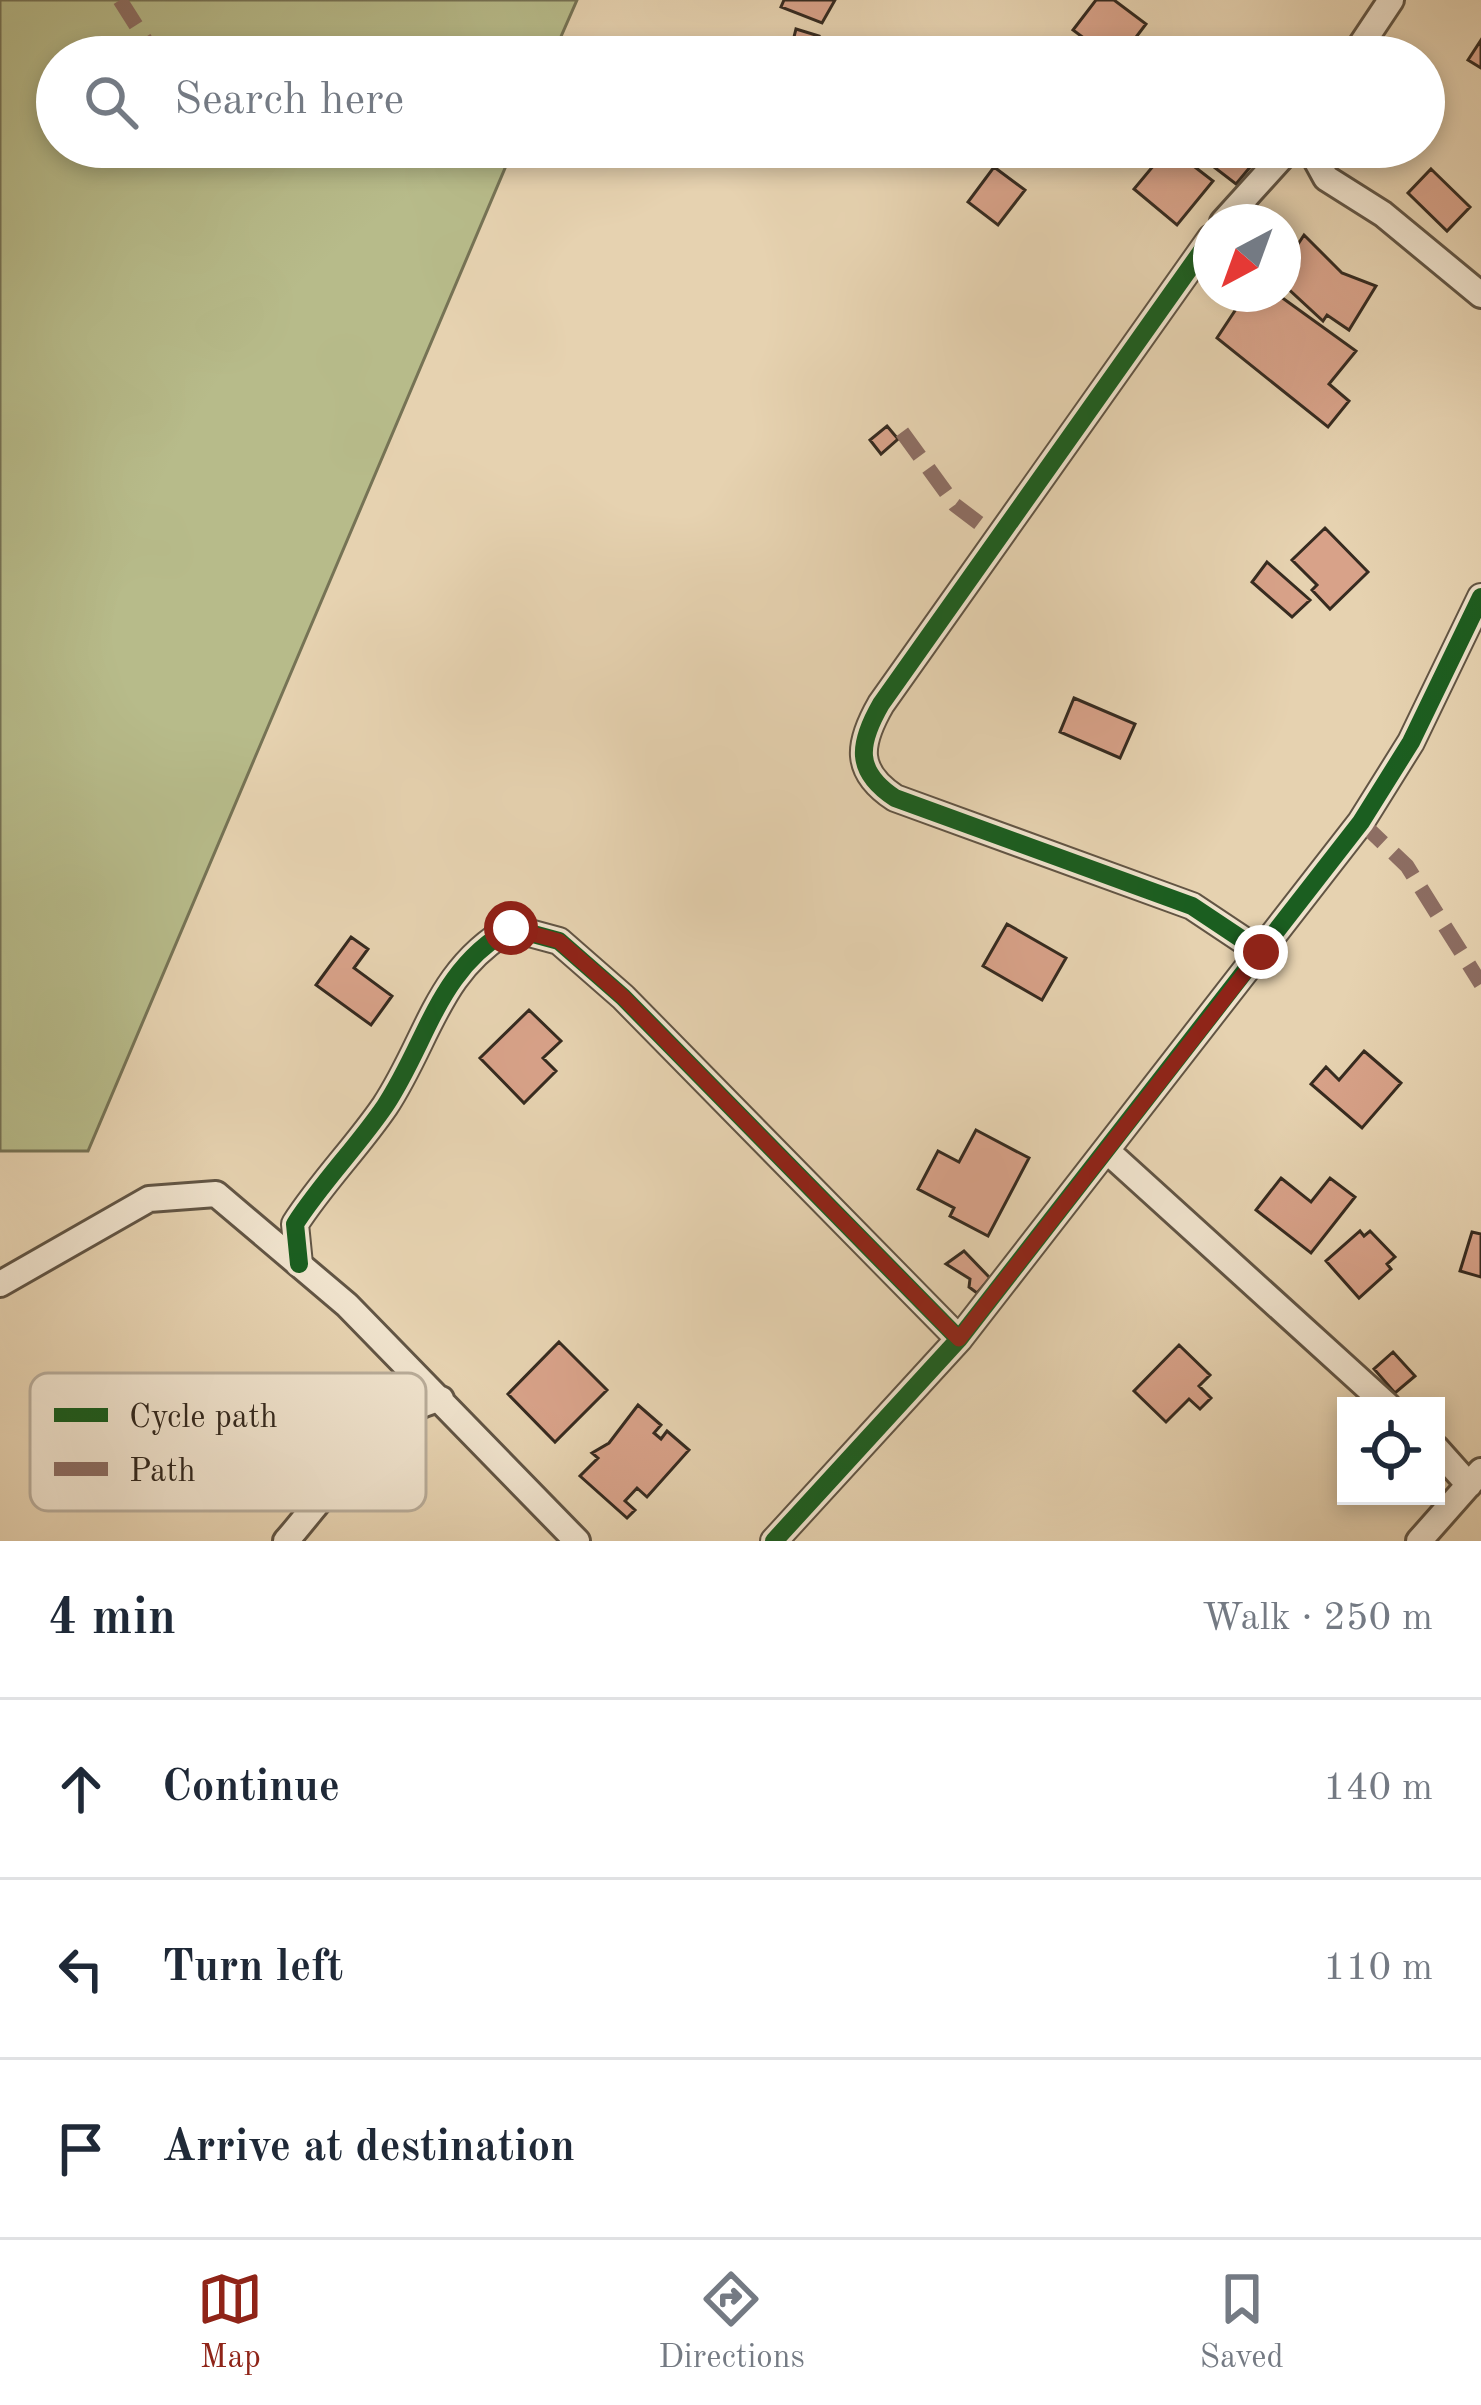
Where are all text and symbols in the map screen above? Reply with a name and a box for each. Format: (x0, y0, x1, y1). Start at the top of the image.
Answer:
search box (36, 36, 1445, 168)
icon: search (78, 69, 144, 135)
text: Search here (174, 79, 404, 124)
north arrow (1193, 204, 1301, 312)
route start (484, 901, 538, 955)
route end (1234, 925, 1288, 979)
legend (30, 1373, 426, 1511)
map controls (1337, 1397, 1445, 1505)
button: locate (1337, 1397, 1445, 1505)
text: Cycle path (129, 1402, 278, 1435)
text: Path (129, 1456, 196, 1489)
text: 4 min (48, 1594, 176, 1645)
text: Walk · 250 m (1202, 1599, 1433, 1638)
icon: ahead (48, 1756, 114, 1822)
text: Continue (162, 1766, 340, 1811)
text: 140 m (1323, 1769, 1433, 1808)
icon: left (48, 1936, 114, 2002)
text: Turn left (162, 1946, 343, 1991)
text: 110 m (1323, 1949, 1433, 1988)
icon: arrive (48, 2116, 114, 2182)
text: Arrive at destination (162, 2126, 575, 2171)
tab: Map (197, 2266, 263, 2379)
tab: Directions (658, 2266, 805, 2379)
tab: Saved (1200, 2266, 1284, 2379)

